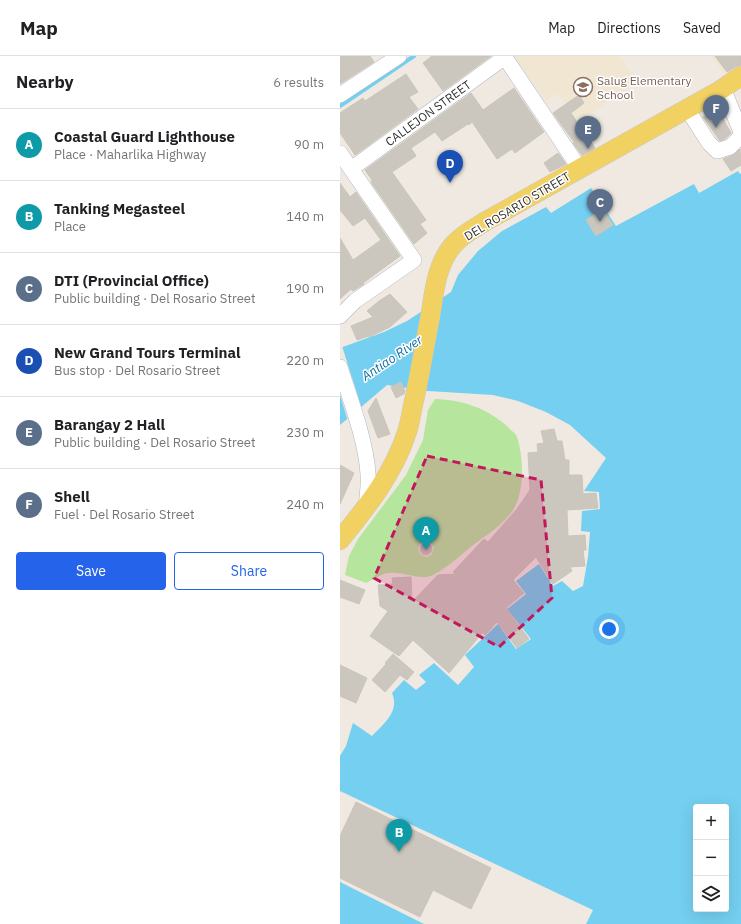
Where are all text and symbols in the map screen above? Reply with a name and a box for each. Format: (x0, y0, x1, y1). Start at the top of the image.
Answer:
text: Map (20, 16, 58, 40)
text: Map (548, 19, 575, 37)
text: Directions (597, 19, 661, 37)
text: Saved (683, 19, 721, 37)
text: Nearby (16, 71, 74, 93)
place label: Salug Elementary School (597, 73, 692, 102)
text: 6 results (273, 74, 324, 91)
school or university icon: Salug Elementary School (572, 76, 594, 98)
street label: CALLEJON STREET (382, 77, 474, 149)
pin: F (703, 95, 729, 128)
pin: E (575, 116, 601, 149)
text: Coastal Guard Lighthouse (54, 127, 235, 146)
text: A (25, 136, 33, 153)
text: 90 m (294, 136, 324, 153)
text: Place · Maharlika Highway (54, 146, 206, 163)
pin: D (437, 150, 463, 183)
street label: DEL ROSARIO STREET (461, 168, 573, 243)
pin: C (587, 189, 613, 222)
text: Tanking Megasteel (54, 199, 185, 218)
text: B (25, 208, 33, 225)
text: 140 m (286, 208, 324, 225)
text: Place (54, 218, 86, 235)
text: DTI (Provincial Office) (54, 271, 209, 290)
text: C (25, 280, 33, 297)
text: 190 m (286, 280, 324, 297)
text: Public building · Del Rosario Street (54, 290, 256, 307)
water label: Antiao River (357, 331, 427, 385)
text: New Grand Tours Terminal (54, 343, 240, 362)
text: D (24, 352, 34, 369)
text: 220 m (286, 352, 324, 369)
text: Bus stop · Del Rosario Street (54, 362, 220, 379)
text: Barangay 2 Hall (54, 415, 165, 434)
text: E (25, 424, 33, 441)
text: 230 m (286, 424, 324, 441)
text: Public building · Del Rosario Street (54, 434, 256, 451)
text: Shell (54, 487, 90, 506)
text: F (25, 496, 33, 513)
text: 240 m (286, 496, 324, 513)
text: Fuel · Del Rosario Street (54, 506, 195, 523)
pin: A (413, 517, 439, 550)
button: Save (16, 552, 166, 590)
button: Share (174, 552, 324, 590)
your location (599, 619, 619, 639)
map controls (693, 804, 729, 912)
button: + (693, 804, 729, 840)
pin: B (386, 819, 412, 852)
button: − (693, 840, 729, 876)
button: layers (693, 876, 729, 912)

